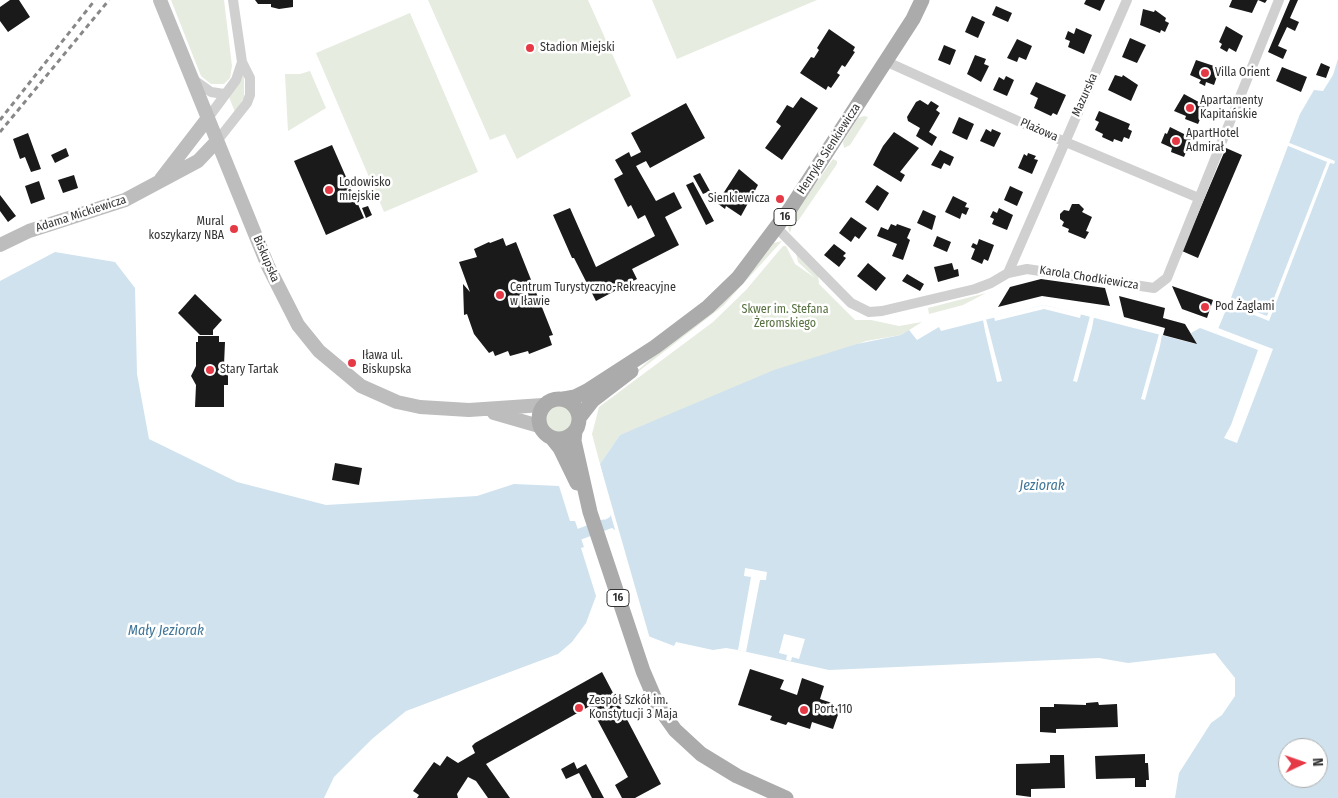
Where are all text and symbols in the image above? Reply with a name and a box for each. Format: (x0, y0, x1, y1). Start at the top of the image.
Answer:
place label: Stadion Miejski (540, 41, 615, 55)
marker: Stadion Miejski (524, 42, 536, 54)
place label: Villa Orient (1215, 66, 1270, 80)
marker: Villa Orient (1199, 67, 1211, 79)
street label: Mazurska (1069, 71, 1101, 119)
place label: Apartamenty Kapitańskie (1200, 94, 1263, 122)
street label: Henryka Sienkiewicza (794, 101, 864, 197)
marker: Apartamenty Kapitańskie (1184, 102, 1196, 114)
street label: Plażowa (1018, 115, 1060, 145)
place label: ApartHotel Admirał (1186, 127, 1239, 155)
marker: ApartHotel Admirał (1170, 135, 1182, 147)
place label: Lodowisko miejskie (339, 176, 391, 204)
marker: Lodowisko miejskie (323, 184, 335, 196)
place label: Sienkiewicza (708, 192, 770, 206)
street label: Adama Mickiewicza (34, 193, 128, 235)
marker: Sienkiewicza (774, 193, 786, 205)
road number: 16 (774, 208, 796, 226)
place label: Mural koszykarzy NBA (149, 215, 224, 243)
marker: Mural koszykarzy NBA (228, 223, 240, 235)
street label: Biskupska (250, 233, 282, 285)
street label: Karola Chodkiewicza (1038, 263, 1140, 293)
place label: Centrum Turystyczno-Rekreacyjne w Iławie (510, 281, 676, 309)
marker: Centrum Turystyczno-Rekreacyjne w Iławie (494, 289, 506, 301)
place label: Pod Żaglami (1215, 300, 1275, 314)
marker: Pod Żaglami (1199, 301, 1211, 313)
park label: Skwer im. Stefana Żeromskiego (741, 303, 829, 331)
place label: Iława ul. Biskupska (362, 349, 411, 377)
marker: Iława ul. Biskupska (346, 357, 358, 369)
place label: Stary Tartak (220, 363, 278, 377)
marker: Stary Tartak (204, 364, 216, 376)
water label: Jeziorak (1019, 478, 1065, 494)
road number: 16 (607, 590, 629, 606)
water label: Mały Jeziorak (128, 623, 204, 639)
place label: Zespół Szkół im. Konstytucji 3 Maja (589, 694, 678, 722)
marker: Zespół Szkół im. Konstytucji 3 Maja (573, 702, 585, 714)
place label: Port 110 (814, 703, 853, 717)
marker: Port 110 (798, 704, 810, 716)
north arrow (1278, 738, 1328, 788)
text: N (1309, 758, 1326, 767)

